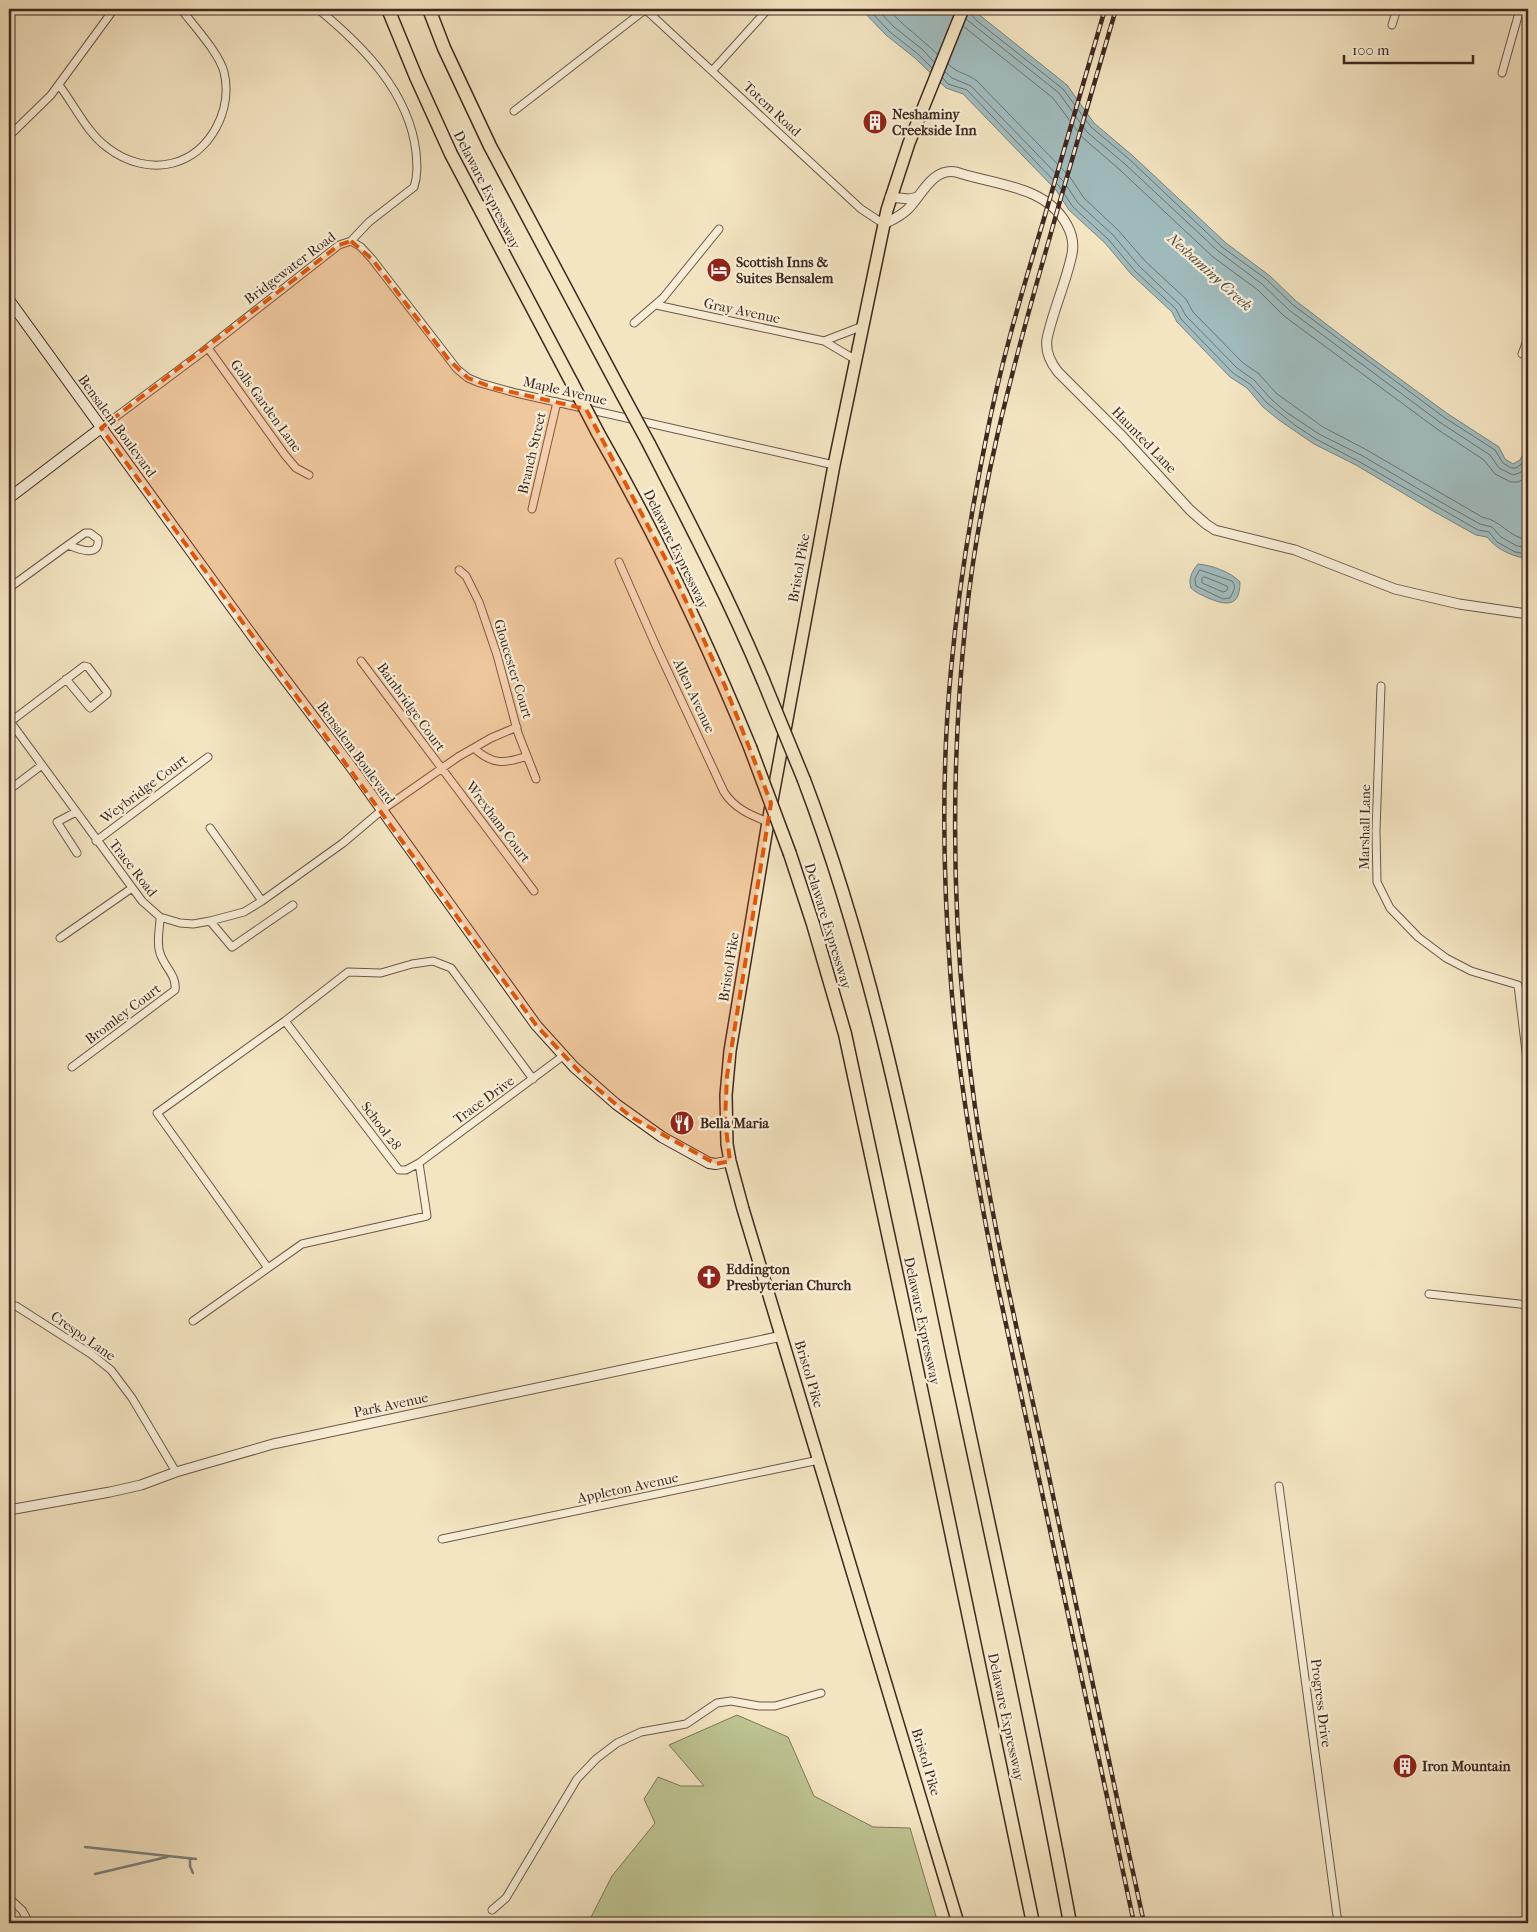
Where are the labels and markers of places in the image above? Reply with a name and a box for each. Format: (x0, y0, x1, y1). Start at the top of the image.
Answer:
place label: Neshaminy Creekside Inn (892, 106, 978, 139)
building icon: Neshaminy Creekside Inn (862, 109, 888, 135)
place label: Scottish Inns & Suites Bensalem (736, 254, 834, 287)
hotel icon: Scottish Inns & Suites Bensalem (706, 257, 732, 283)
restaurant icon: Bella Maria (669, 1110, 695, 1136)
place label: Bella Maria (700, 1115, 770, 1132)
place label: Eddington Presbyterian Church (726, 1261, 852, 1294)
church icon: Eddington Presbyterian Church (696, 1264, 722, 1290)
building icon: Iron Mountain (1392, 1753, 1418, 1779)
place label: Iron Mountain (1422, 1758, 1512, 1775)

